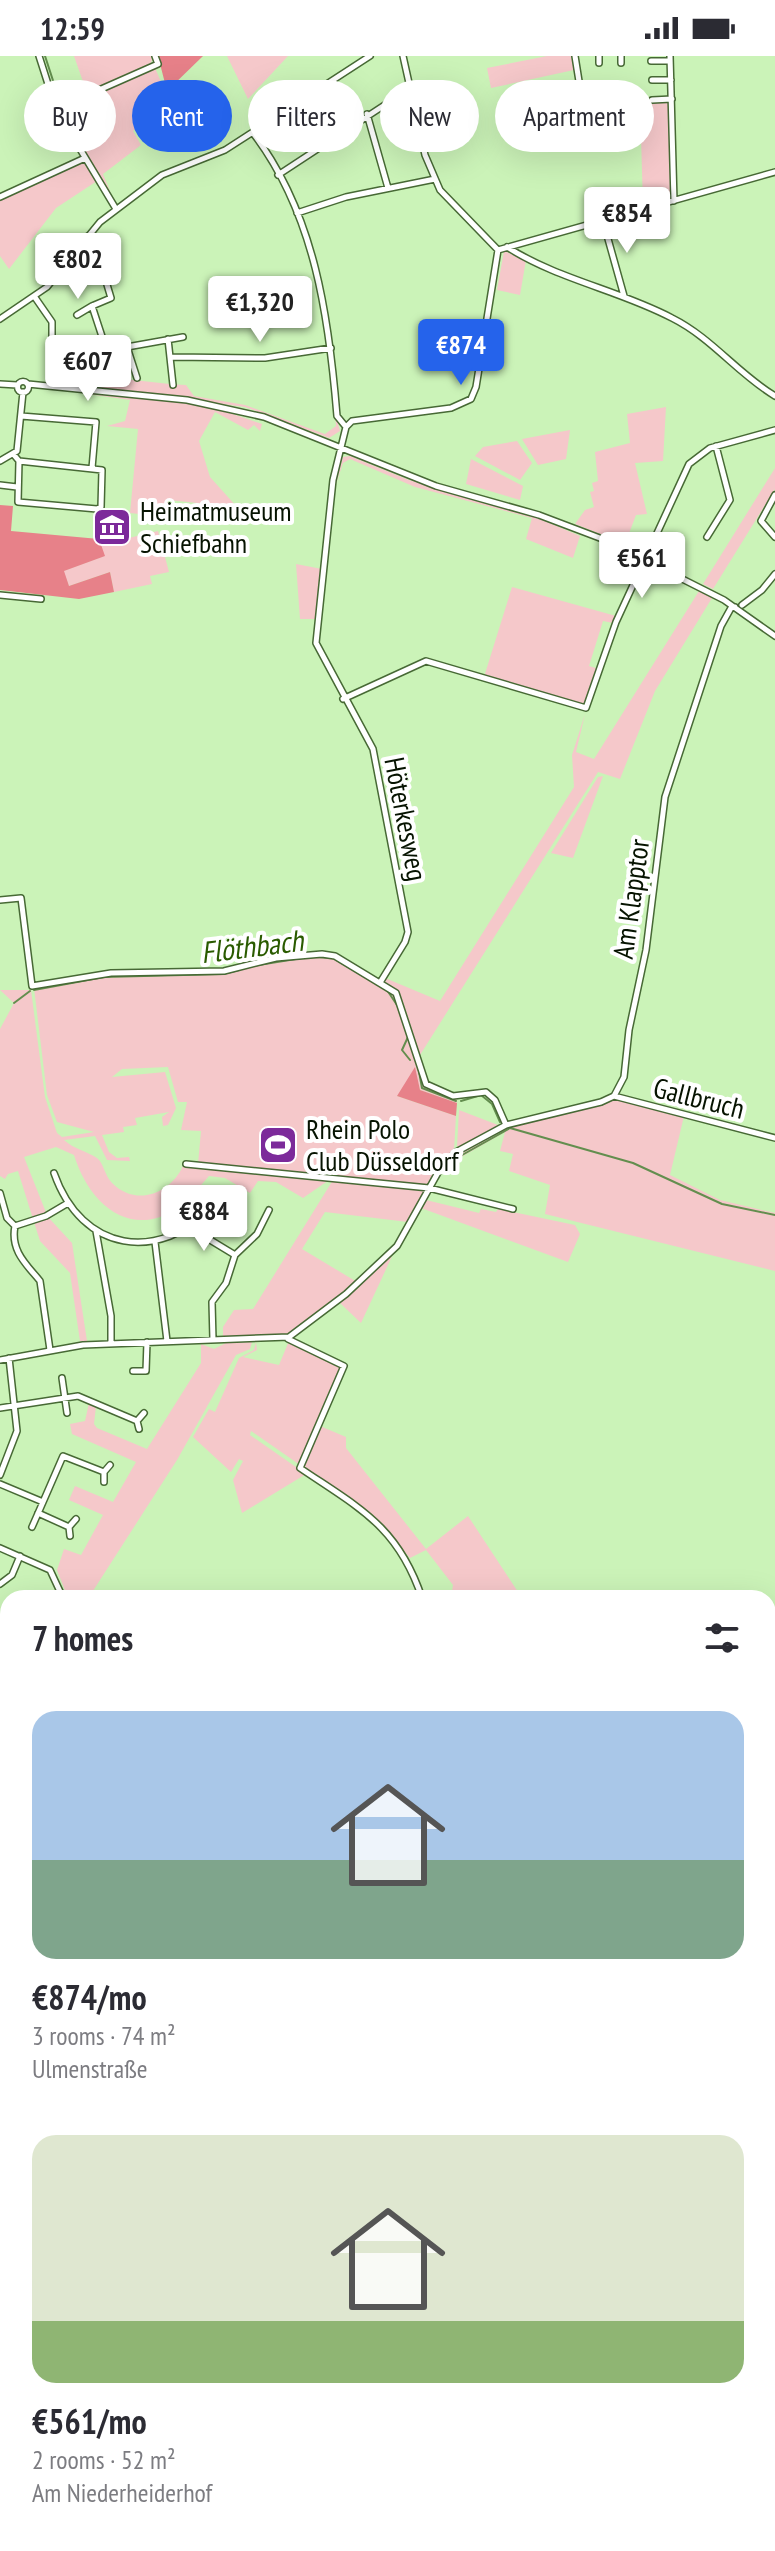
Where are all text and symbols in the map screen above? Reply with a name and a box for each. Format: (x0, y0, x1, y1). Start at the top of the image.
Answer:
text: 12:59 (40, 9, 105, 48)
chip: Buy (24, 80, 116, 152)
chip: Rent (132, 80, 232, 152)
chip: Filters (248, 80, 364, 152)
chip: New (380, 80, 479, 152)
chip: Apartment (495, 80, 654, 152)
pin: €854 (580, 187, 674, 255)
text: €854 (602, 196, 652, 229)
pin: €802 (31, 233, 125, 301)
text: €802 (53, 242, 103, 275)
pin: €1,320 (195, 276, 325, 344)
text: €1,320 (226, 285, 294, 318)
pin: €874 (414, 319, 508, 387)
text: €874 (436, 328, 486, 361)
pin: €607 (41, 335, 135, 403)
text: €607 (63, 344, 113, 377)
place label: Heimatmuseum Schiefbahn (140, 492, 292, 561)
museum icon: Heimatmuseum Schiefbahn (91, 506, 133, 548)
pin: €561 (595, 532, 689, 600)
text: €561 (617, 541, 667, 574)
street label: Höterkesweg (376, 754, 437, 884)
street label: Am Klapptor (604, 836, 657, 961)
water label: Flöthbach (198, 920, 307, 971)
street label: Gallbruch (650, 1068, 748, 1127)
place label: Rhein Polo Club Düsseldorf (306, 1110, 460, 1179)
sports icon: Rhein Polo Club Düsseldorf (257, 1124, 299, 1166)
pin: €884 (157, 1185, 251, 1253)
text: €884 (179, 1194, 229, 1227)
text: 7 homes (32, 1616, 133, 1660)
icon: filters (700, 1616, 744, 1660)
icon: home (316, 1763, 460, 1907)
text: €874/mo (32, 1975, 147, 2019)
text: 3 rooms · 74 m² (32, 2019, 176, 2052)
text: Ulmenstraße (32, 2052, 148, 2085)
icon: home (316, 2187, 460, 2331)
text: €561/mo (32, 2399, 147, 2443)
text: 2 rooms · 52 m² (32, 2443, 176, 2476)
text: Am Niederheiderhof (32, 2476, 212, 2509)

